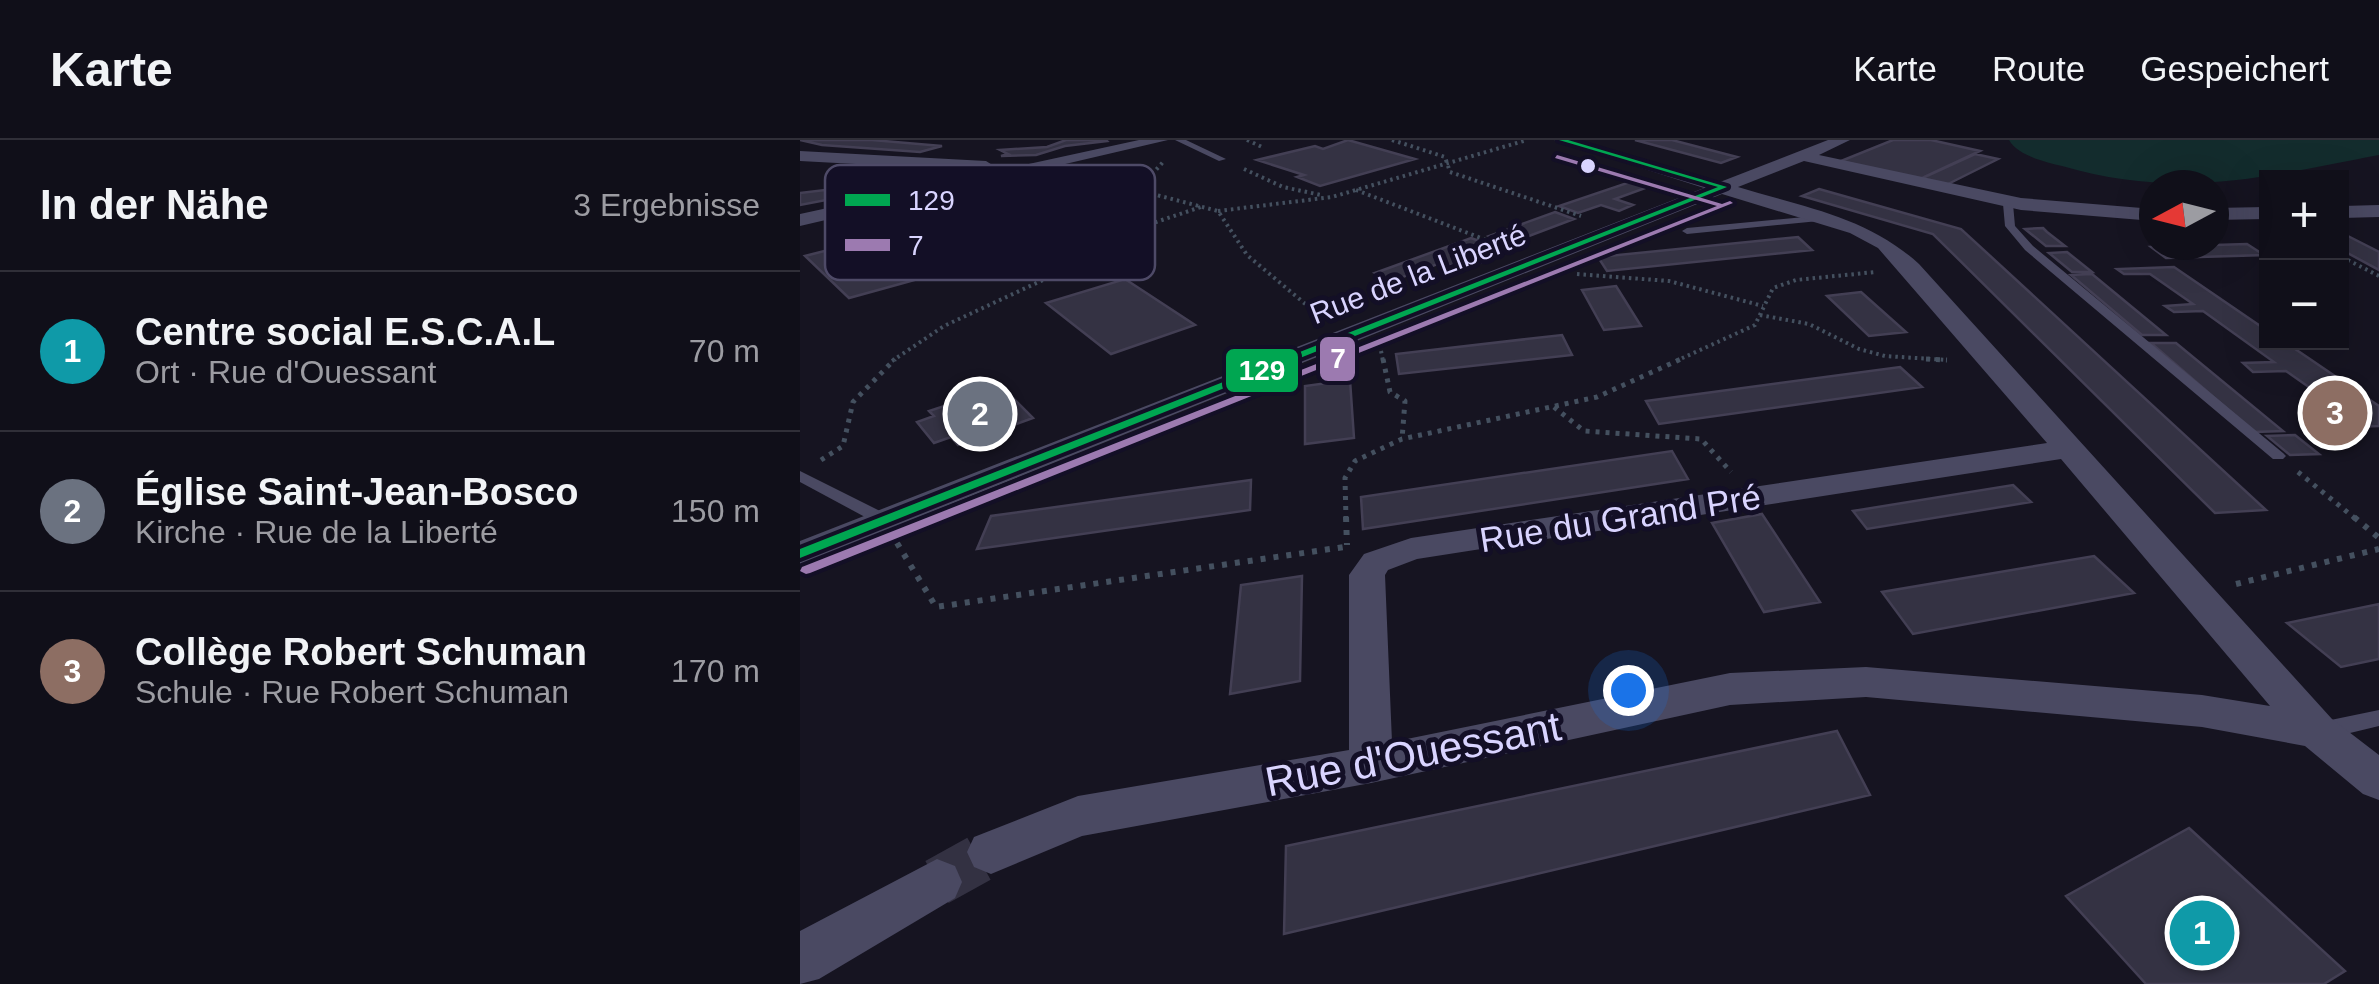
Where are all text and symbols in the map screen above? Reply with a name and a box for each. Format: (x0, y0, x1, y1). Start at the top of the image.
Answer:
text: Karte (50, 43, 173, 96)
text: Karte (1853, 49, 1937, 88)
text: Route (1992, 49, 2085, 88)
text: Gespeichert (2140, 49, 2329, 88)
unlabelled marker (1578, 156, 1598, 176)
legend (825, 165, 1155, 280)
north arrow (2139, 170, 2229, 260)
map controls (2259, 170, 2349, 350)
button: + (2259, 170, 2349, 260)
text: In der Nähe (40, 181, 269, 228)
text: 129 (908, 185, 955, 216)
text: 3 Ergebnisse (573, 187, 760, 223)
street label: Rue de la Liberté (1305, 218, 1531, 330)
text: 7 (908, 230, 924, 261)
button: − (2259, 260, 2349, 350)
text: Centre social E.S.C.A.L (135, 311, 555, 353)
text: 1 (64, 333, 81, 369)
text: 70 m (689, 333, 760, 369)
line badge: 7 (1318, 335, 1357, 383)
text: 7 (1330, 343, 1346, 374)
line badge: 129 (1224, 347, 1300, 394)
text: Ort · Rue d'Ouessant (135, 354, 436, 390)
text: 129 (1239, 355, 1285, 386)
pin: 2 (948, 376, 1012, 452)
pin: 3 (2302, 376, 2368, 450)
text: Église Saint-Jean-Bosco (135, 471, 578, 513)
street label: Rue du Grand Pré (1477, 477, 1763, 559)
text: 2 (64, 493, 81, 529)
text: 150 m (671, 493, 760, 529)
text: Kirche · Rue de la Liberté (135, 514, 498, 550)
text: Collège Robert Schuman (135, 631, 587, 673)
text: 3 (64, 653, 81, 689)
text: 170 m (671, 653, 760, 689)
your location (1603, 665, 1654, 716)
text: Schule · Rue Robert Schuman (135, 674, 569, 710)
street label: Rue d'Ouessant (1261, 702, 1565, 806)
pin: 1 (2170, 896, 2234, 970)

